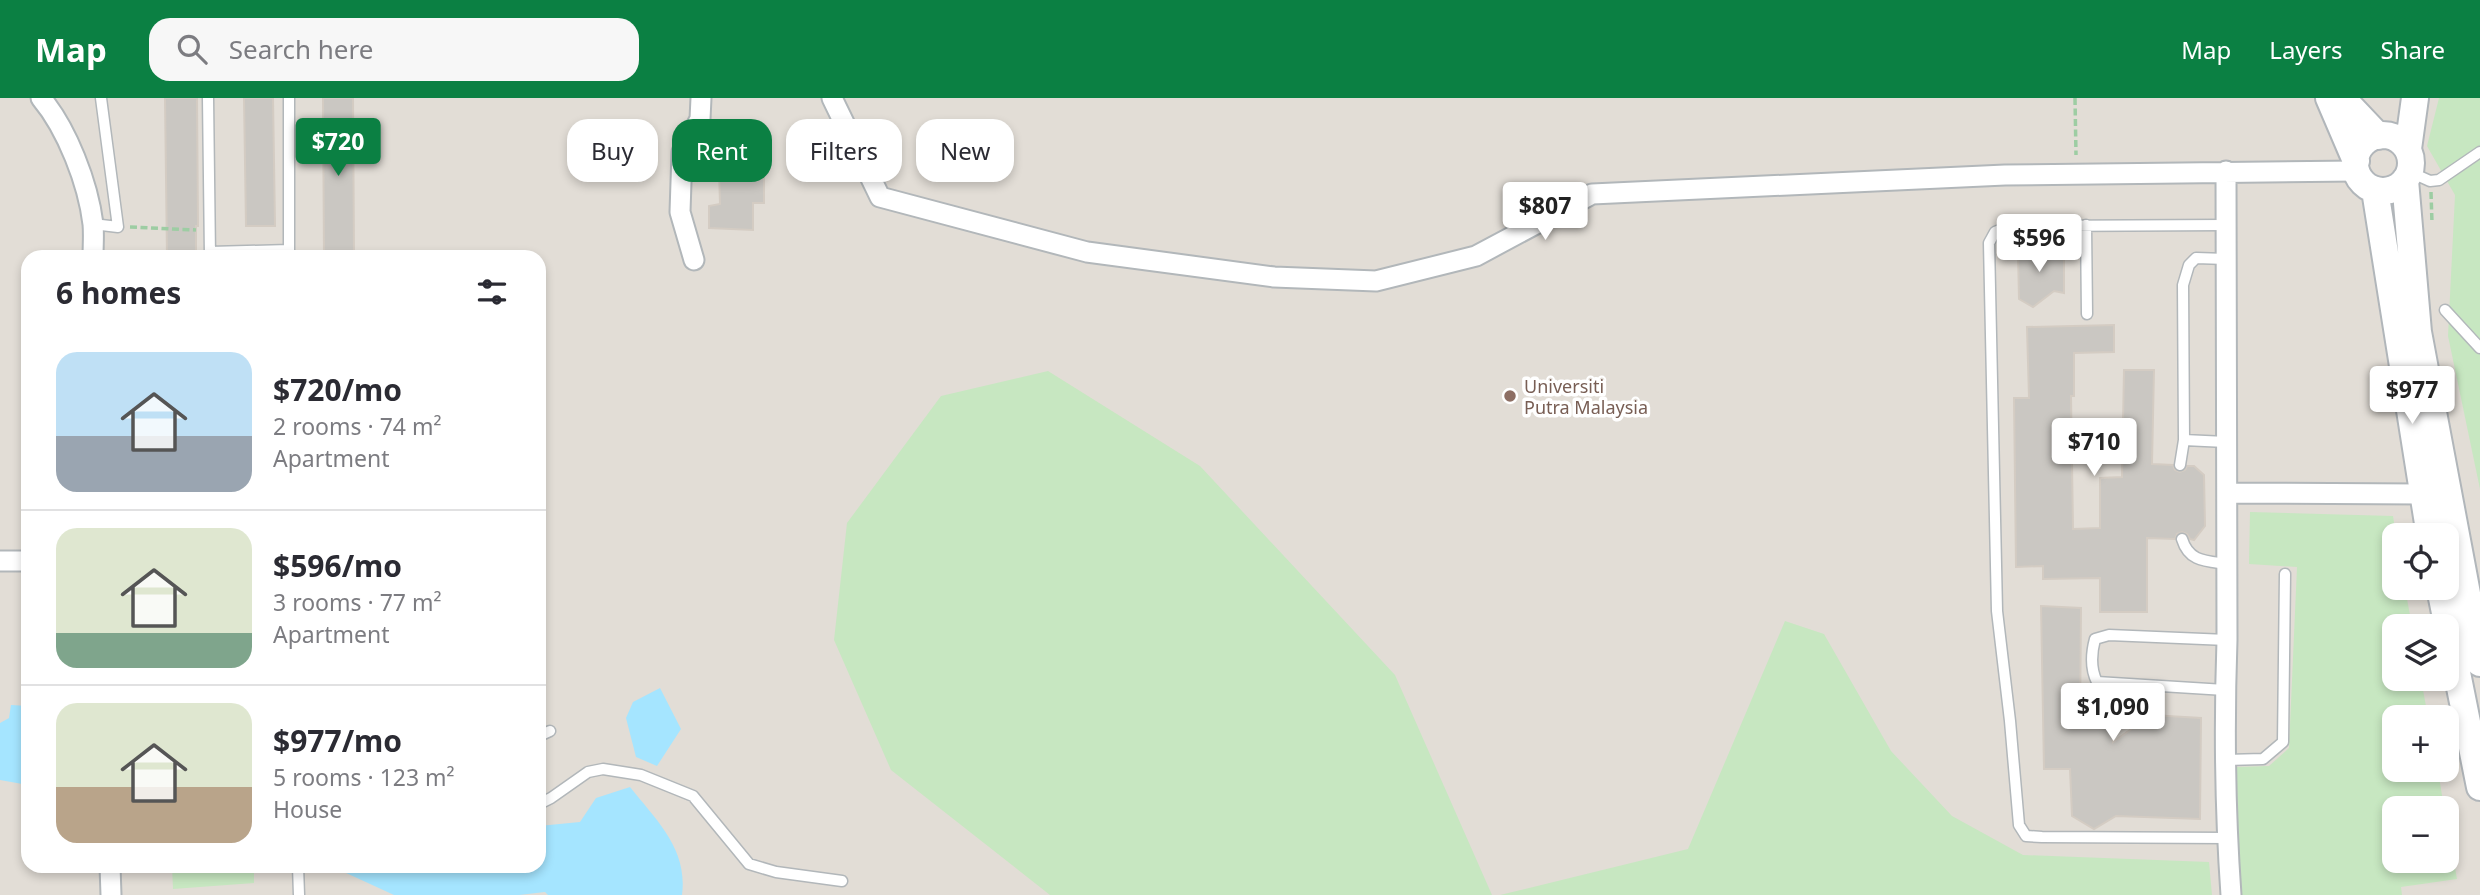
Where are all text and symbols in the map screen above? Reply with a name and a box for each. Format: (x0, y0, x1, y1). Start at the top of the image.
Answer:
search box (149, 18, 639, 81)
text: Map (35, 27, 107, 72)
icon: search (173, 30, 211, 68)
text: Search here (229, 31, 373, 67)
text: Map (2181, 33, 2231, 66)
text: Layers (2269, 33, 2343, 66)
text: Share (2381, 33, 2445, 66)
pin: $720 (297, 118, 379, 178)
chip: Buy (567, 119, 658, 182)
chip: Rent (672, 119, 772, 182)
chip: Filters (786, 119, 902, 182)
chip: New (916, 119, 1014, 182)
text: $720 (312, 125, 364, 157)
pin: $807 (1504, 183, 1586, 242)
text: $807 (1519, 189, 1571, 221)
pin: $596 (1998, 214, 2080, 274)
text: $596 (2013, 221, 2065, 253)
text: 6 homes (56, 272, 181, 313)
icon: filters (473, 273, 511, 311)
pin: $977 (2371, 366, 2453, 426)
text: $720/mo (273, 369, 402, 410)
text: $977 (2386, 373, 2438, 405)
place label: Universiti Putra Malaysia (1524, 374, 1648, 419)
icon: home (112, 380, 196, 464)
marker: Universiti Putra Malaysia (1502, 388, 1518, 404)
text: 2 rooms · 74 m² (273, 410, 442, 442)
pin: $710 (2053, 418, 2135, 478)
text: $710 (2068, 425, 2120, 457)
text: Apartment (273, 442, 390, 474)
map controls (2382, 523, 2459, 873)
button: locate (2382, 523, 2459, 600)
text: $596/mo (273, 545, 402, 586)
icon: home (112, 556, 196, 640)
text: 3 rooms · 77 m² (273, 586, 442, 618)
button: layers (2382, 614, 2459, 691)
text: Apartment (273, 618, 390, 650)
pin: $1,090 (2056, 684, 2170, 743)
text: $1,090 (2077, 690, 2149, 722)
button: + (2382, 705, 2459, 782)
text: $977/mo (273, 720, 402, 761)
icon: home (112, 731, 196, 815)
text: 5 rooms · 123 m² (273, 761, 455, 793)
text: House (273, 793, 342, 825)
button: − (2382, 796, 2459, 873)

